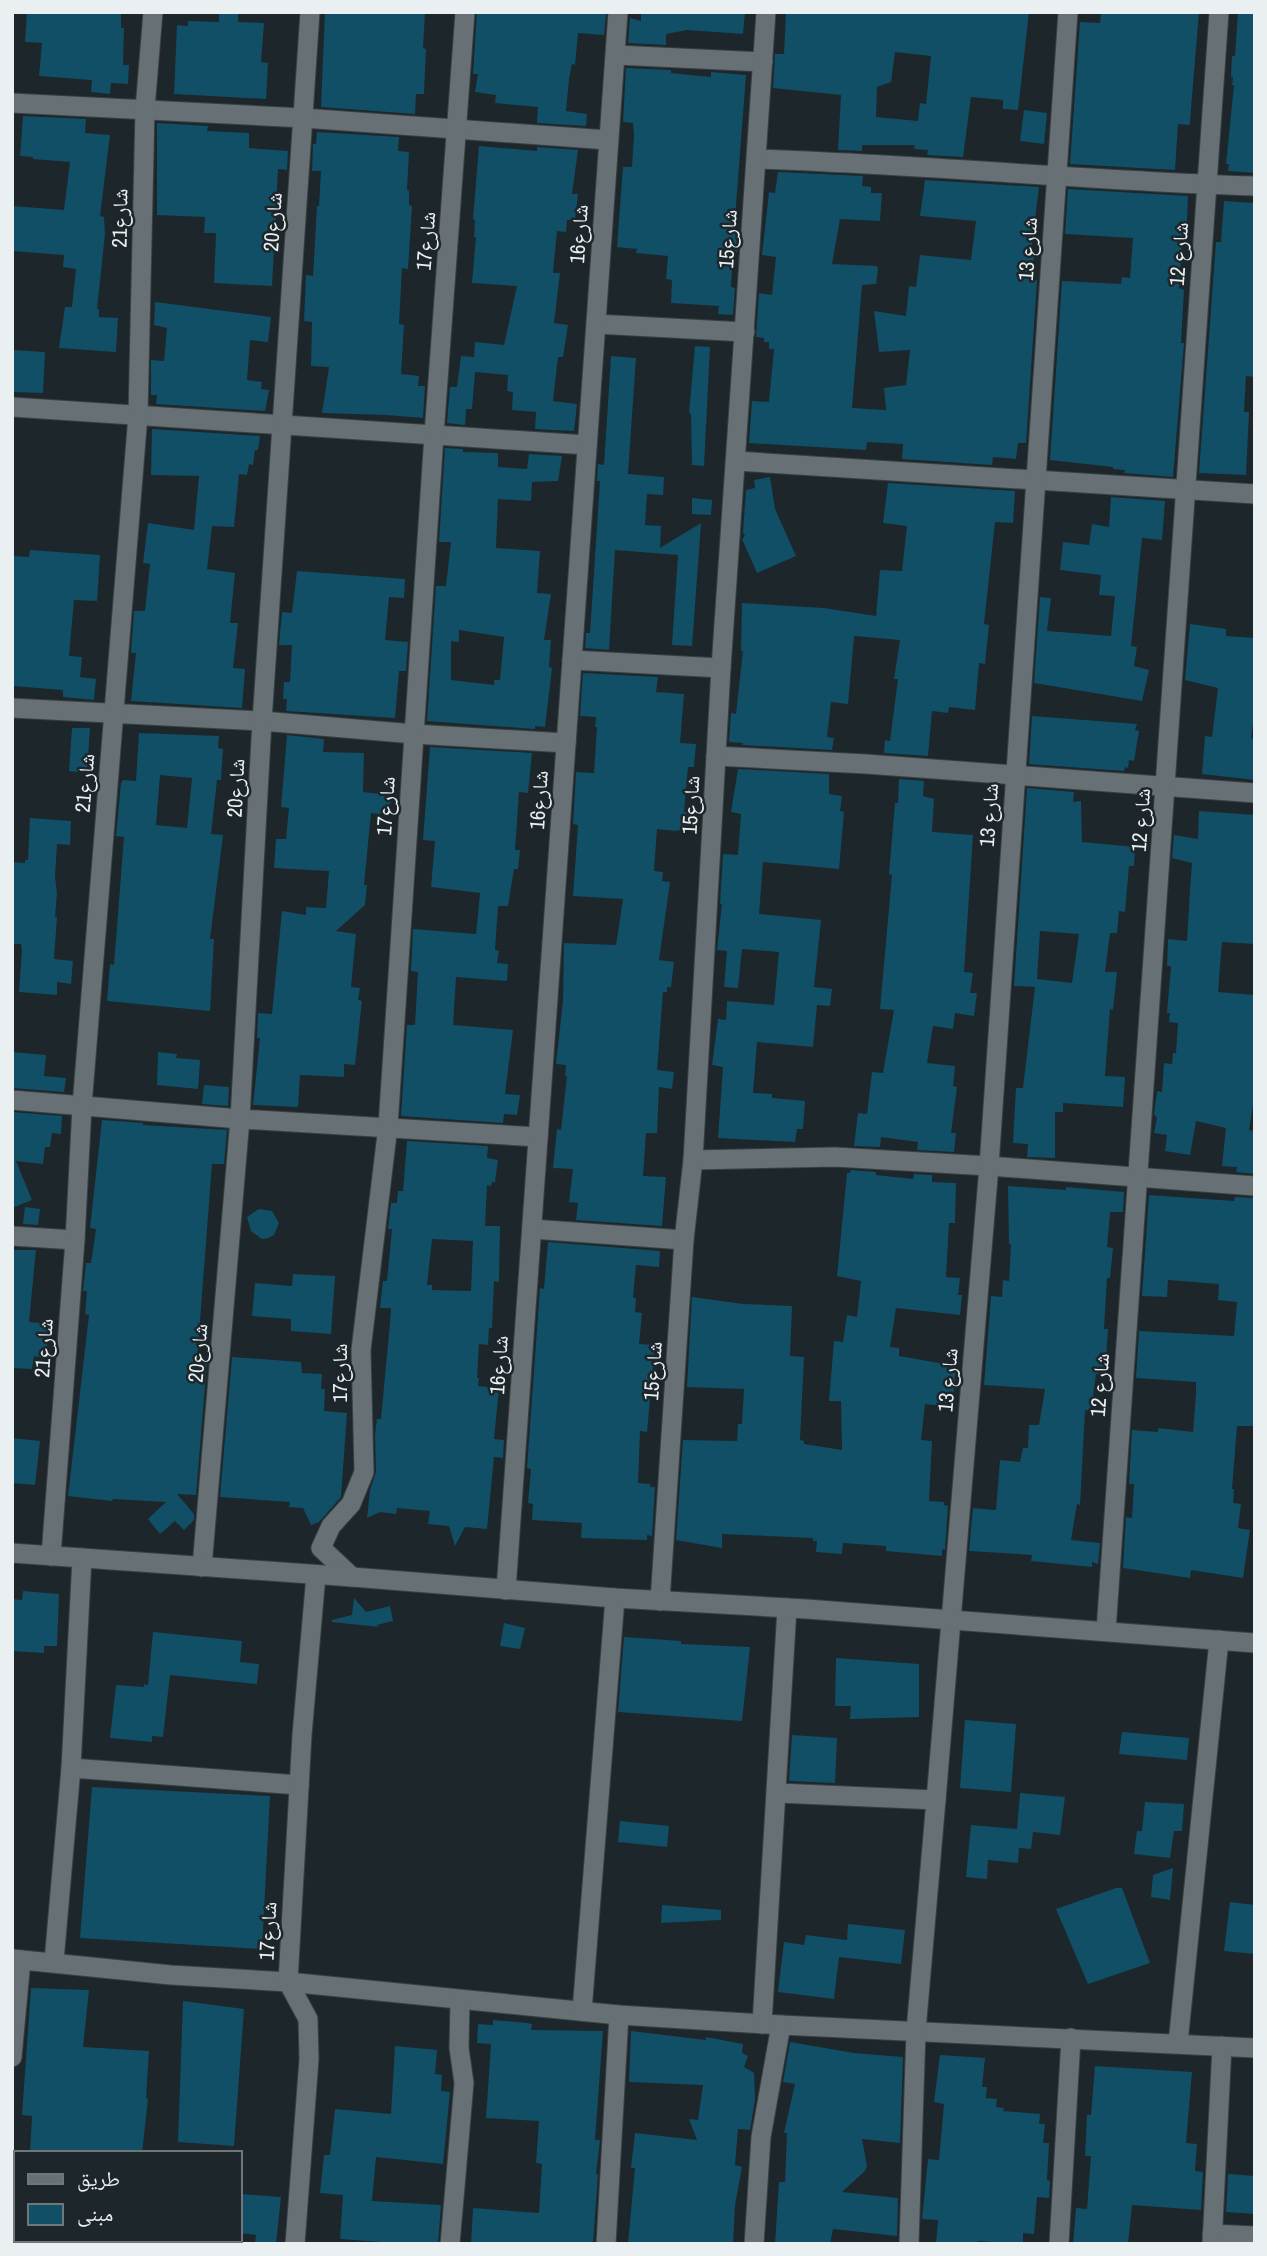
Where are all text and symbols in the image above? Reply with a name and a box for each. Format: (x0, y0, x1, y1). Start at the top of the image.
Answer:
street label: شارع21 (104, 188, 135, 248)
street label: شارع20 (256, 191, 289, 252)
street label: شارع16 (562, 203, 595, 264)
street label: شارع15 (711, 208, 744, 269)
street label: شارع17 (408, 210, 443, 272)
street label: شارع 13 (1011, 216, 1044, 282)
street label: شارع 12 (1162, 221, 1195, 287)
street label: شارع21 (67, 752, 102, 814)
street label: شارع20 (219, 758, 252, 818)
street label: شارع16 (522, 769, 555, 830)
street label: شارع17 (369, 775, 402, 836)
street label: شارع15 (674, 775, 707, 835)
street label: شارع 13 (972, 782, 1005, 848)
street label: شارع 12 (1124, 787, 1157, 853)
street label: شارع21 (27, 1317, 60, 1378)
street label: شارع20 (180, 1322, 215, 1384)
street label: شارع16 (482, 1334, 515, 1395)
street label: شارع15 (636, 1340, 669, 1401)
street label: شارع17 (325, 1343, 354, 1403)
street label: شارع 13 (930, 1347, 965, 1413)
street label: شارع 12 (1083, 1352, 1116, 1418)
street label: شارع17 (251, 1901, 284, 1961)
legend (14, 2151, 242, 2242)
text: طريق (77, 2164, 120, 2193)
text: مبنى (77, 2199, 113, 2228)

